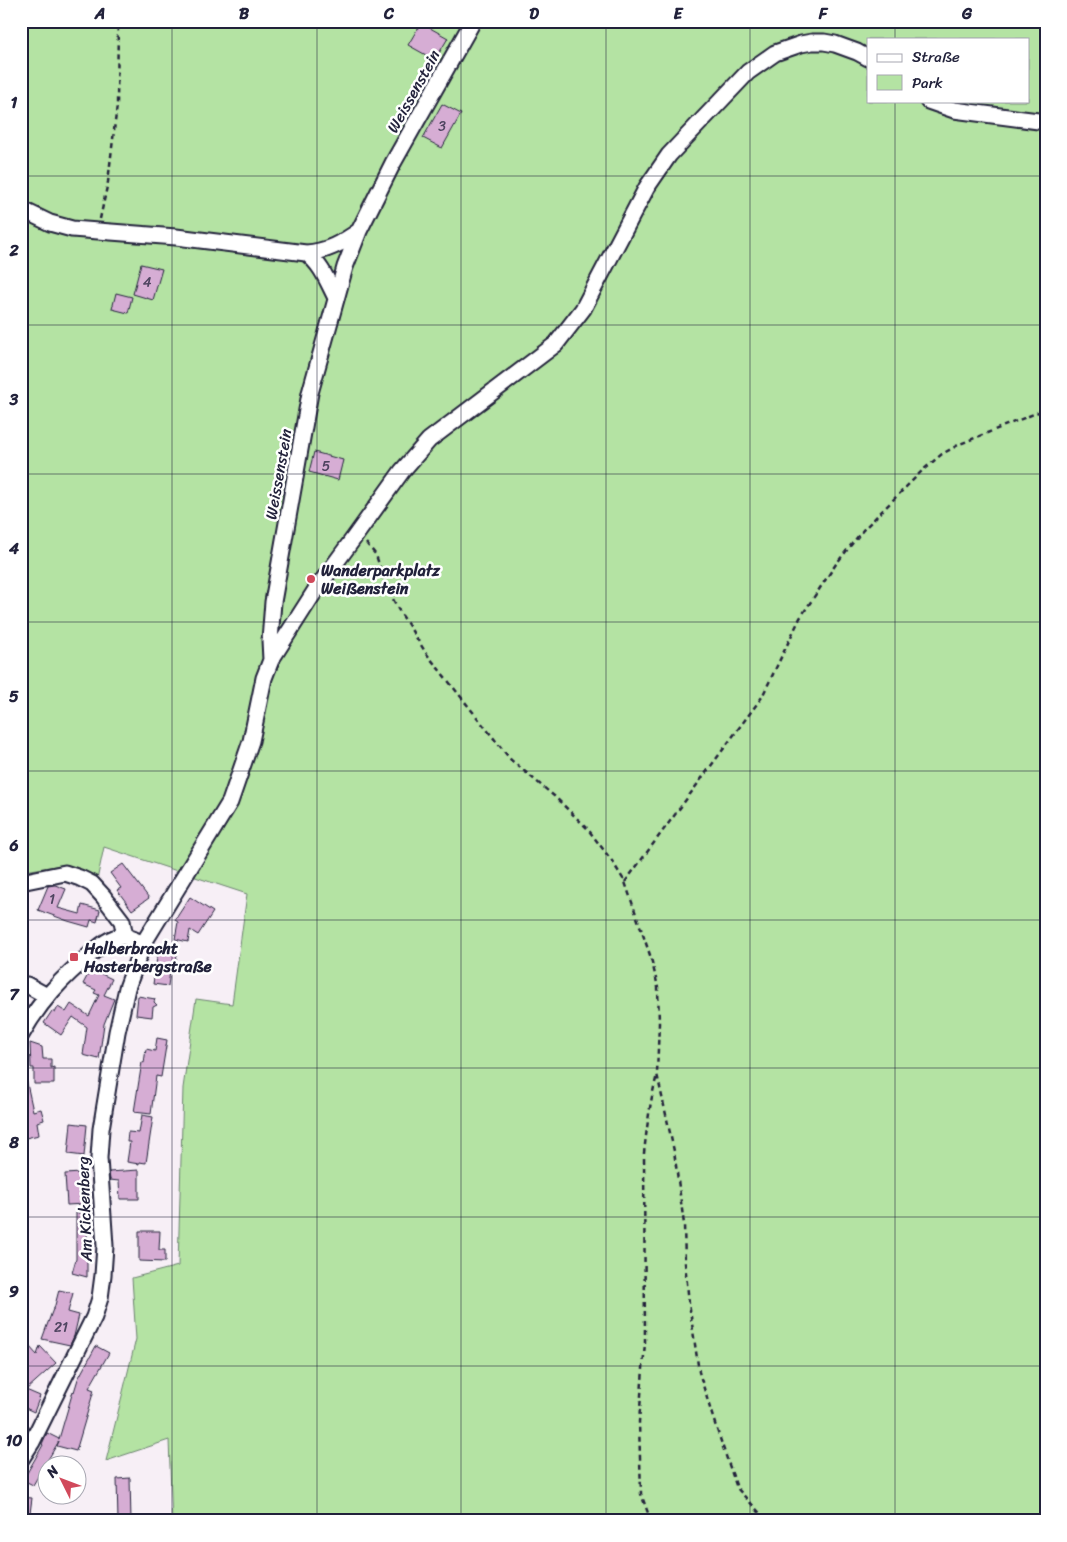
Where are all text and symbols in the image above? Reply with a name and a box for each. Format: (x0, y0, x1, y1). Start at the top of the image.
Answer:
text: A (94, 0, 105, 28)
text: B (239, 0, 250, 28)
text: C (383, 0, 395, 28)
text: D (529, 0, 539, 28)
text: E (674, 0, 684, 28)
text: F (818, 0, 829, 28)
text: G (961, 0, 973, 28)
legend (867, 38, 1030, 102)
street label: Weissenstein (379, 44, 449, 138)
text: Straße (912, 44, 960, 70)
text: Park (912, 70, 943, 96)
text: 1 (11, 88, 18, 117)
house number: 3 (438, 114, 446, 139)
text: 2 (8, 236, 19, 265)
house number: 4 (143, 270, 152, 295)
text: 3 (9, 385, 19, 414)
street label: Weissenstein (256, 426, 301, 522)
house number: 5 (322, 454, 331, 479)
text: 4 (8, 534, 19, 563)
place label: Wanderparkplatz Weißenstein (321, 556, 441, 603)
marker: Wanderparkplatz Weißenstein (305, 573, 317, 585)
text: 5 (9, 682, 19, 711)
text: 6 (8, 831, 19, 860)
house number: 1 (49, 887, 55, 912)
place label: Halberbracht Hasterbergstraße (83, 934, 213, 981)
marker: Halberbracht Hasterbergstraße (68, 951, 80, 963)
text: 7 (9, 980, 20, 1009)
text: 8 (8, 1128, 19, 1157)
street label: Am Kickenberg (68, 1156, 101, 1263)
text: 9 (9, 1277, 19, 1306)
house number: 21 (54, 1315, 68, 1340)
text: 10 (6, 1426, 22, 1455)
north arrow (38, 1454, 88, 1504)
text: N (40, 1459, 65, 1484)

